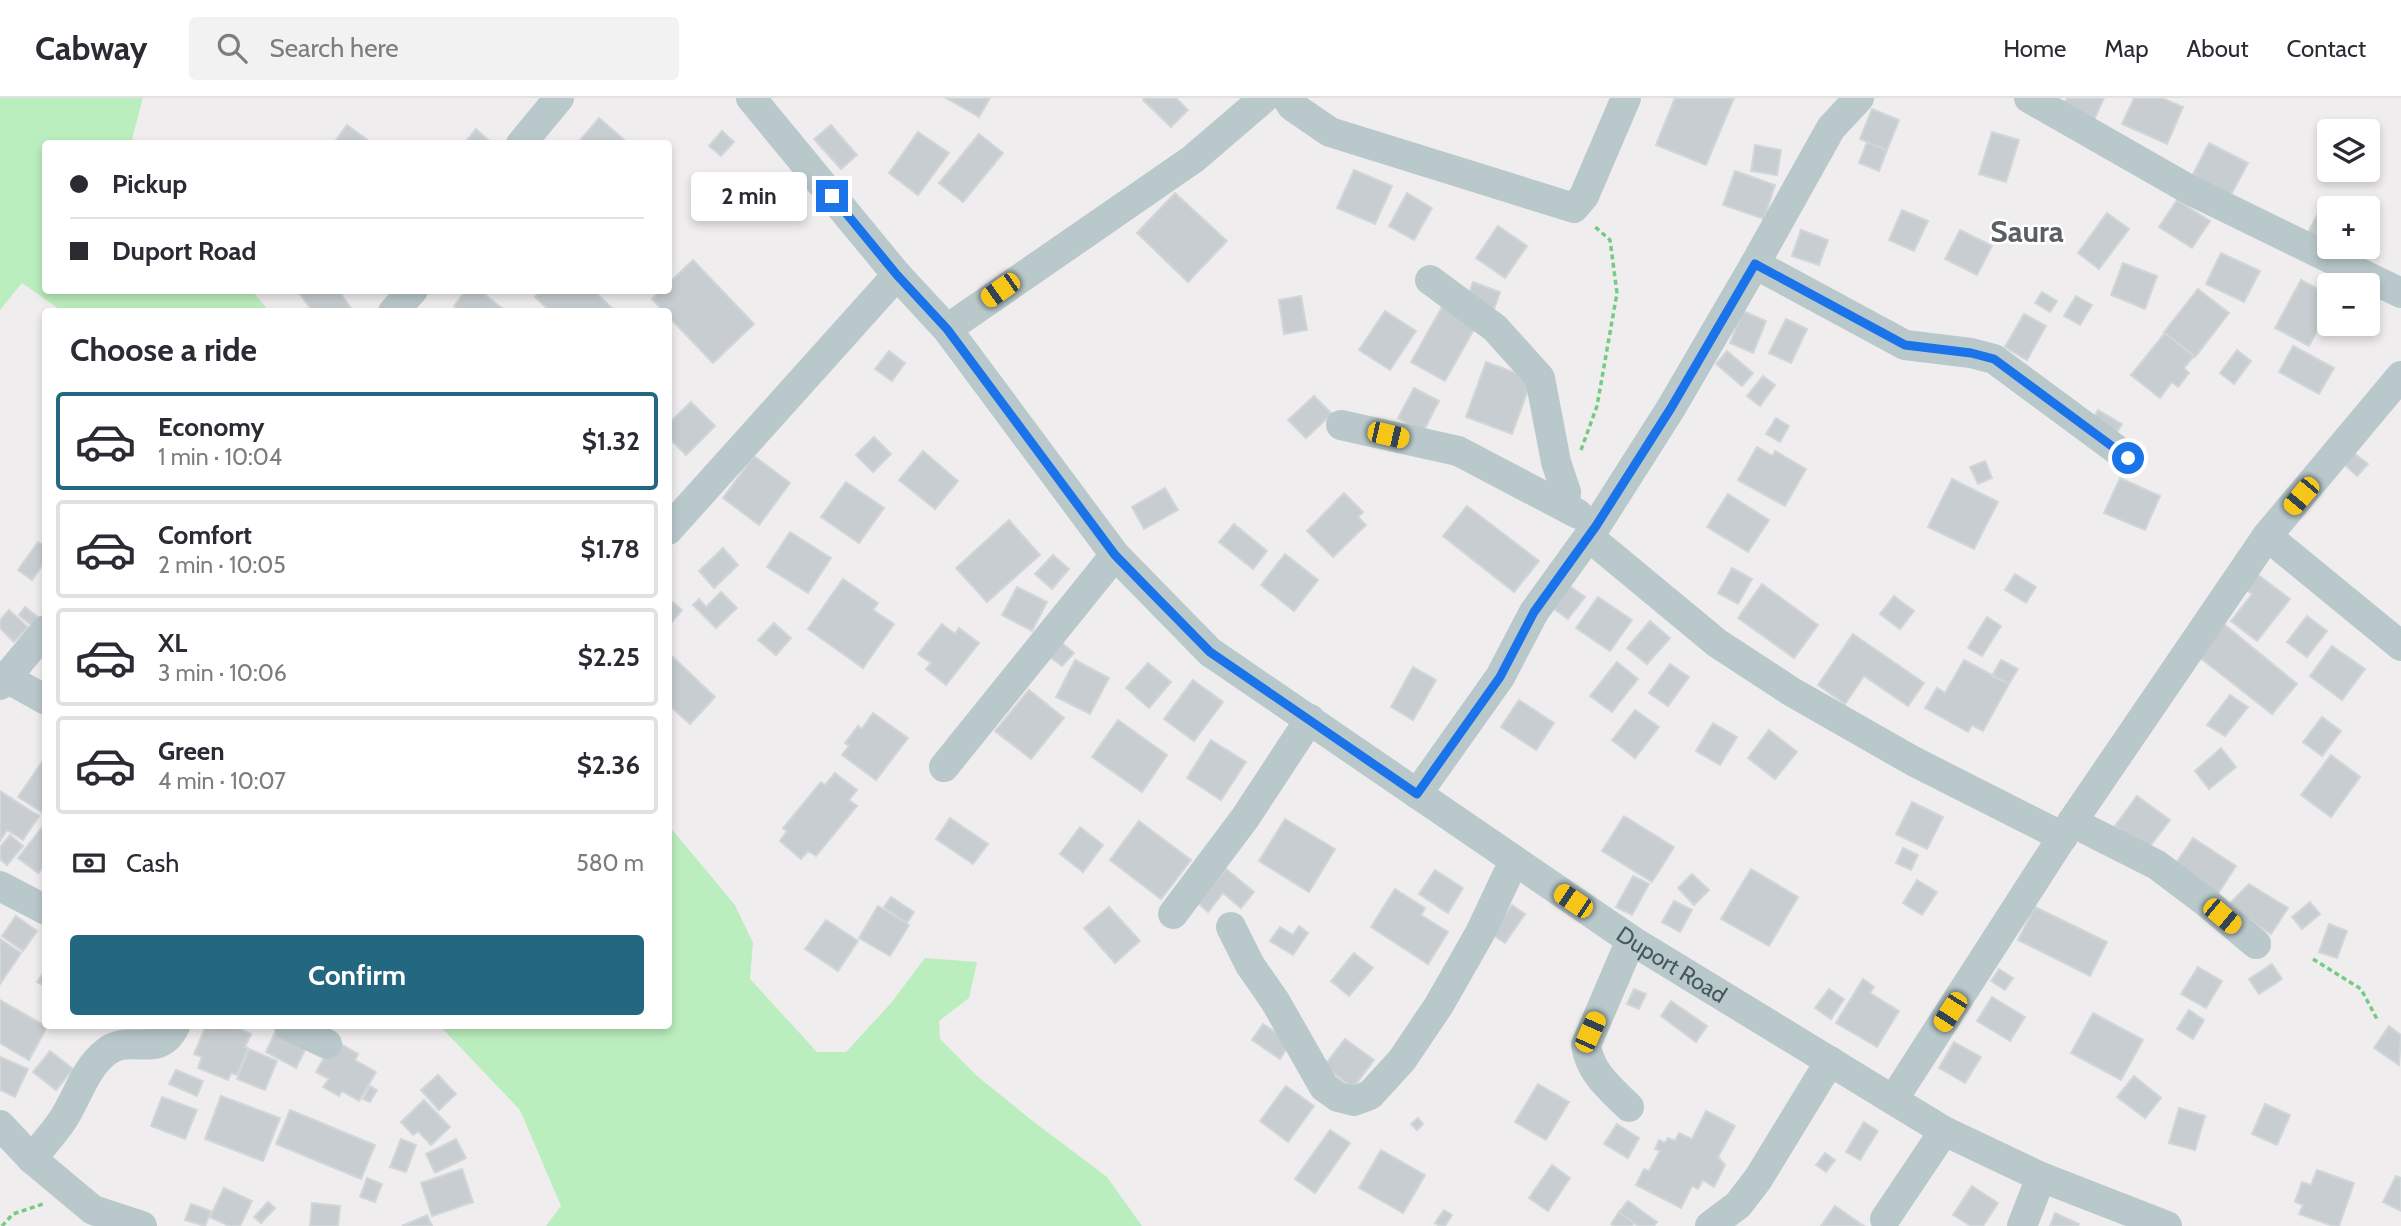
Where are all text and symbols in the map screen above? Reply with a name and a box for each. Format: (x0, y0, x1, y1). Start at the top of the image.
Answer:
search box (189, 17, 679, 80)
text: Cabway (35, 28, 147, 68)
icon: search (213, 29, 251, 67)
text: Search here (269, 32, 399, 64)
text: Home (2003, 34, 2066, 63)
text: Map (2104, 34, 2149, 63)
text: About (2187, 34, 2249, 63)
text: Contact (2287, 34, 2366, 63)
map controls (2317, 119, 2380, 336)
button: layers (2317, 119, 2380, 182)
text: Pickup (112, 168, 187, 200)
callout: 2 min (692, 172, 808, 220)
route end (816, 180, 848, 212)
text: 2 min (721, 182, 777, 210)
button: + (2317, 196, 2380, 259)
district label: Saura (1990, 213, 2064, 250)
text: Duport Road (112, 235, 256, 267)
car (977, 269, 1024, 311)
button: − (2317, 273, 2380, 336)
text: Choose a ride (70, 330, 257, 369)
icon: car (74, 410, 137, 473)
text: Economy (158, 411, 264, 443)
car (1366, 420, 1411, 450)
text: $1.32 (582, 425, 640, 457)
route start (2112, 442, 2144, 474)
text: 1 min · 10:04 (158, 443, 282, 471)
car (2280, 473, 2323, 519)
icon: car (74, 518, 137, 581)
text: Comfort (158, 519, 252, 551)
text: $1.78 (581, 533, 640, 565)
text: 2 min · 10:05 (158, 551, 286, 579)
icon: car (74, 626, 137, 689)
text: XL (158, 627, 187, 659)
text: $2.25 (578, 641, 640, 673)
text: 3 min · 10:06 (158, 659, 287, 687)
icon: car (74, 734, 137, 797)
text: Green (158, 735, 225, 767)
text: $2.36 (577, 749, 640, 781)
text: 4 min · 10:07 (158, 767, 286, 795)
icon: cash (70, 844, 108, 882)
text: Cash (126, 847, 179, 879)
text: 580 m (576, 849, 644, 877)
car (1550, 881, 1597, 921)
car (2200, 894, 2245, 938)
street label: Duport Road (1611, 920, 1732, 1009)
button: Confirm (70, 935, 644, 1015)
car (1930, 989, 1971, 1035)
car (1572, 1009, 1609, 1055)

